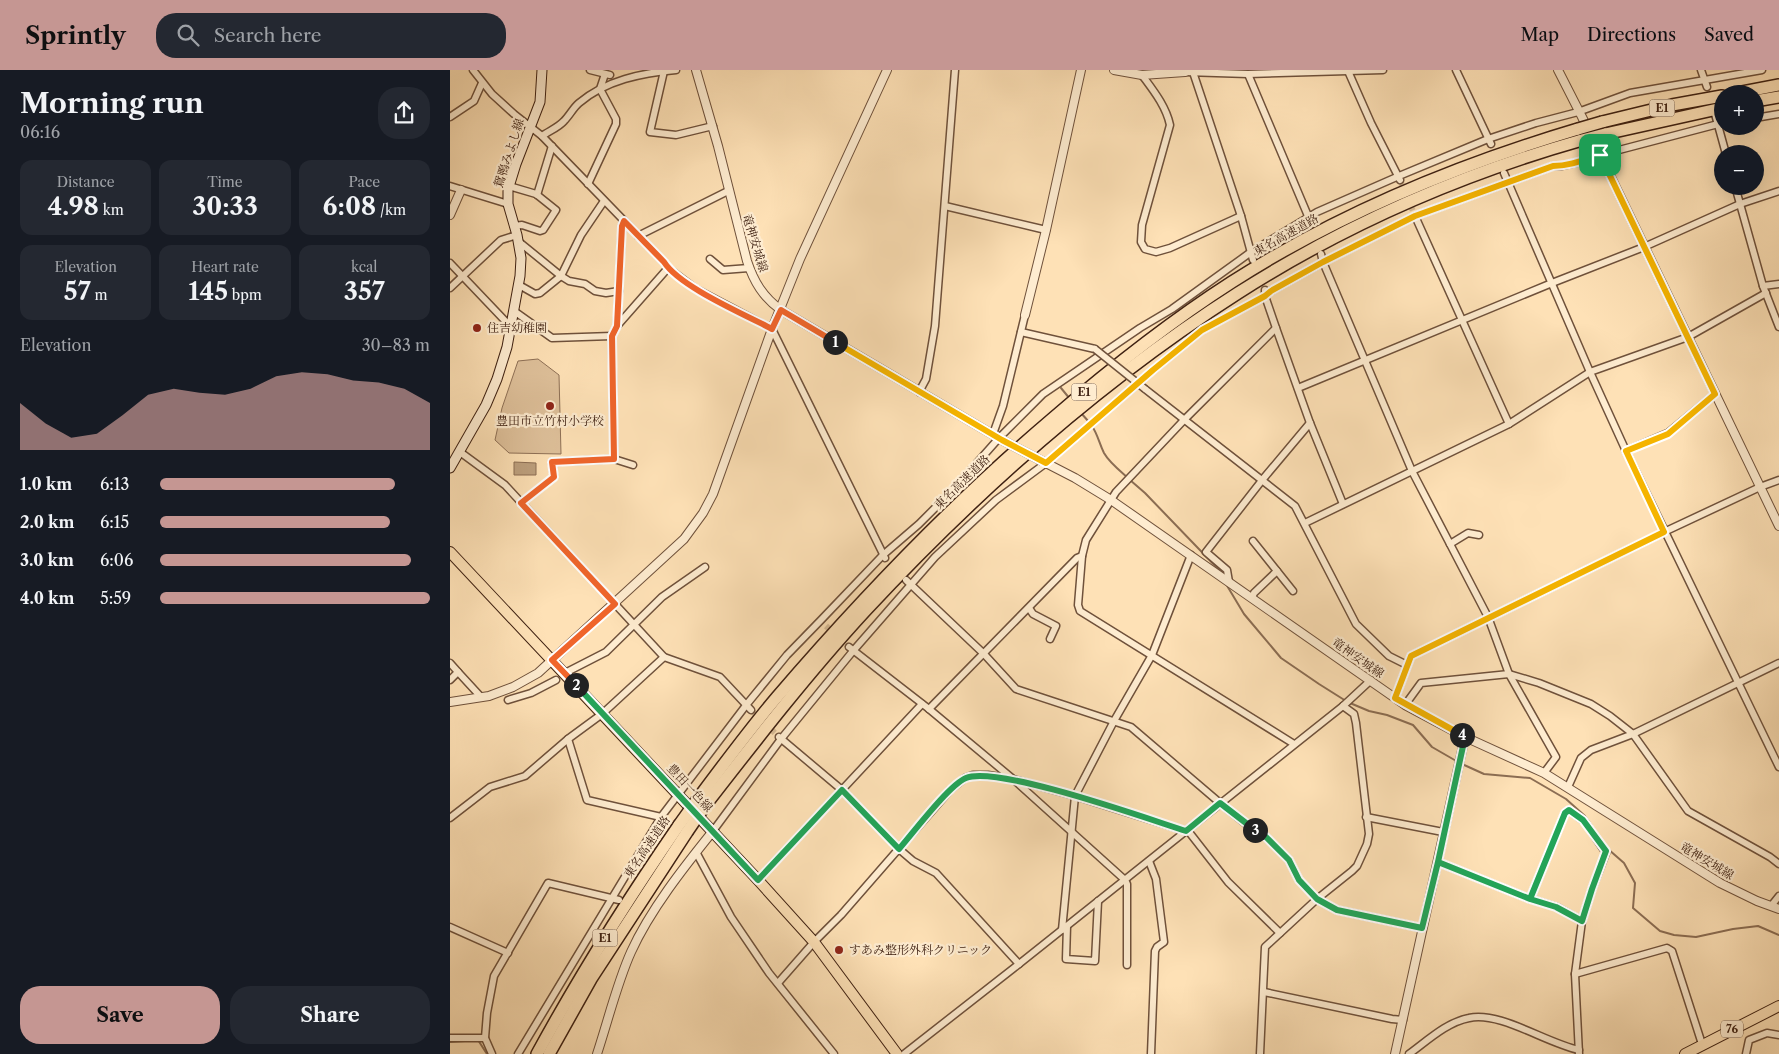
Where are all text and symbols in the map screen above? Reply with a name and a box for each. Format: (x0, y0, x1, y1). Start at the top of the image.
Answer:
search box (156, 13, 506, 58)
text: Sprintly (25, 21, 126, 50)
icon: search (174, 21, 202, 49)
text: Search here (214, 24, 321, 47)
text: Map (1520, 24, 1559, 46)
text: Directions (1587, 24, 1676, 46)
text: Saved (1704, 24, 1754, 46)
map controls (1714, 85, 1764, 195)
button: + (1714, 85, 1764, 135)
text: Morning run (20, 86, 204, 120)
button: share (378, 87, 430, 139)
road number: E1 (1650, 99, 1674, 116)
street label: 鴛鴨みよし線 (490, 116, 527, 189)
text: 06:16 (20, 122, 60, 142)
pin (1579, 134, 1621, 176)
icon: arrive (1586, 141, 1614, 169)
button: − (1714, 145, 1764, 195)
text: Distance (57, 173, 115, 191)
text: Time (207, 173, 243, 191)
text: Pace (349, 173, 380, 191)
text: 4.98 (48, 191, 99, 222)
text: 30:33 (192, 191, 258, 222)
text: 6:08 (323, 191, 376, 222)
text: km (99, 201, 124, 219)
text: /km (376, 201, 406, 219)
street label: 東名高速道路 (1251, 211, 1321, 259)
street label: 竜神安城線 (740, 212, 771, 274)
text: Elevation (54, 258, 117, 276)
text: Heart rate (191, 258, 259, 276)
text: kcal (351, 258, 378, 276)
text: 57 (64, 276, 91, 307)
text: 145 (188, 276, 228, 307)
text: 357 (344, 276, 385, 307)
text: m (91, 286, 107, 304)
text: bpm (228, 286, 262, 304)
place label: 住吉幼稚園 (487, 320, 547, 335)
marker: 住吉幼稚園 (471, 322, 483, 334)
pin: 1 (822, 330, 848, 354)
text: 1 (832, 333, 839, 351)
text: Elevation (20, 335, 91, 355)
text: 30–83 m (362, 335, 430, 355)
road number: E1 (1072, 384, 1096, 401)
marker: 豊田市立竹村小学校 (544, 400, 556, 412)
place label: 豊田市立竹村小学校 (496, 413, 604, 428)
street label: 東名高速道路 (931, 451, 993, 512)
text: 1.0 km (20, 474, 72, 494)
text: 6:13 (100, 474, 129, 494)
text: 2.0 km (20, 512, 74, 532)
text: 6:15 (100, 512, 129, 532)
text: 3.0 km (20, 550, 74, 570)
text: 6:06 (100, 550, 133, 570)
text: 4.0 km (20, 588, 74, 608)
text: 5:59 (100, 588, 131, 608)
street label: 竜神安城線 (1329, 634, 1387, 681)
pin: 2 (564, 672, 588, 698)
text: 2 (572, 676, 581, 694)
pin: 4 (1450, 722, 1474, 748)
text: 4 (1458, 726, 1467, 744)
street label: 豊田一色線 (664, 761, 716, 815)
street label: 東名高速道路 (620, 813, 673, 881)
pin: 3 (1242, 818, 1268, 842)
text: 3 (1252, 821, 1259, 839)
street label: 竜神安城線 (1678, 839, 1737, 882)
road number: E1 (592, 930, 618, 946)
place label: すあみ整形外科クリニック (849, 942, 992, 957)
marker: すあみ整形外科クリニック (833, 944, 845, 956)
button: Save (20, 986, 220, 1044)
button: Share (230, 986, 430, 1044)
road number: 76 (1721, 1021, 1743, 1038)

